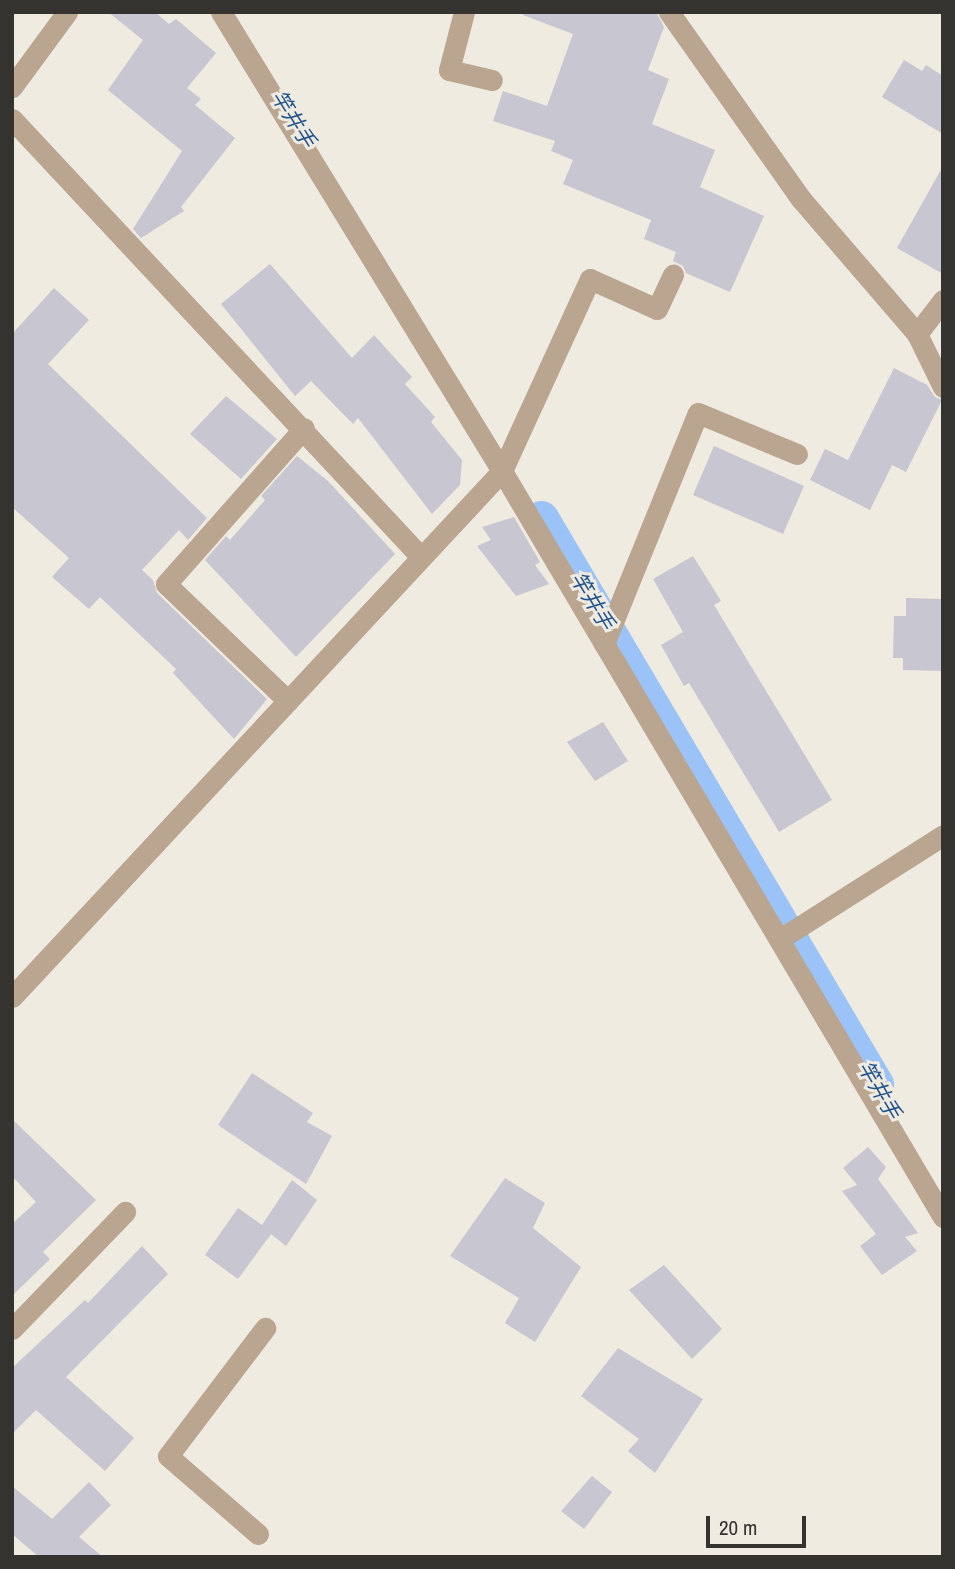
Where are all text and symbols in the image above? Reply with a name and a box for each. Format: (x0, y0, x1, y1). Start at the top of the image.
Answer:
water label: 竿井手 (266, 86, 320, 152)
water label: 竿井手 (565, 568, 619, 634)
water label: 竿井手 (852, 1056, 906, 1124)
scale bar (710, 1502, 810, 1546)
text: 20 m (719, 1513, 757, 1542)

